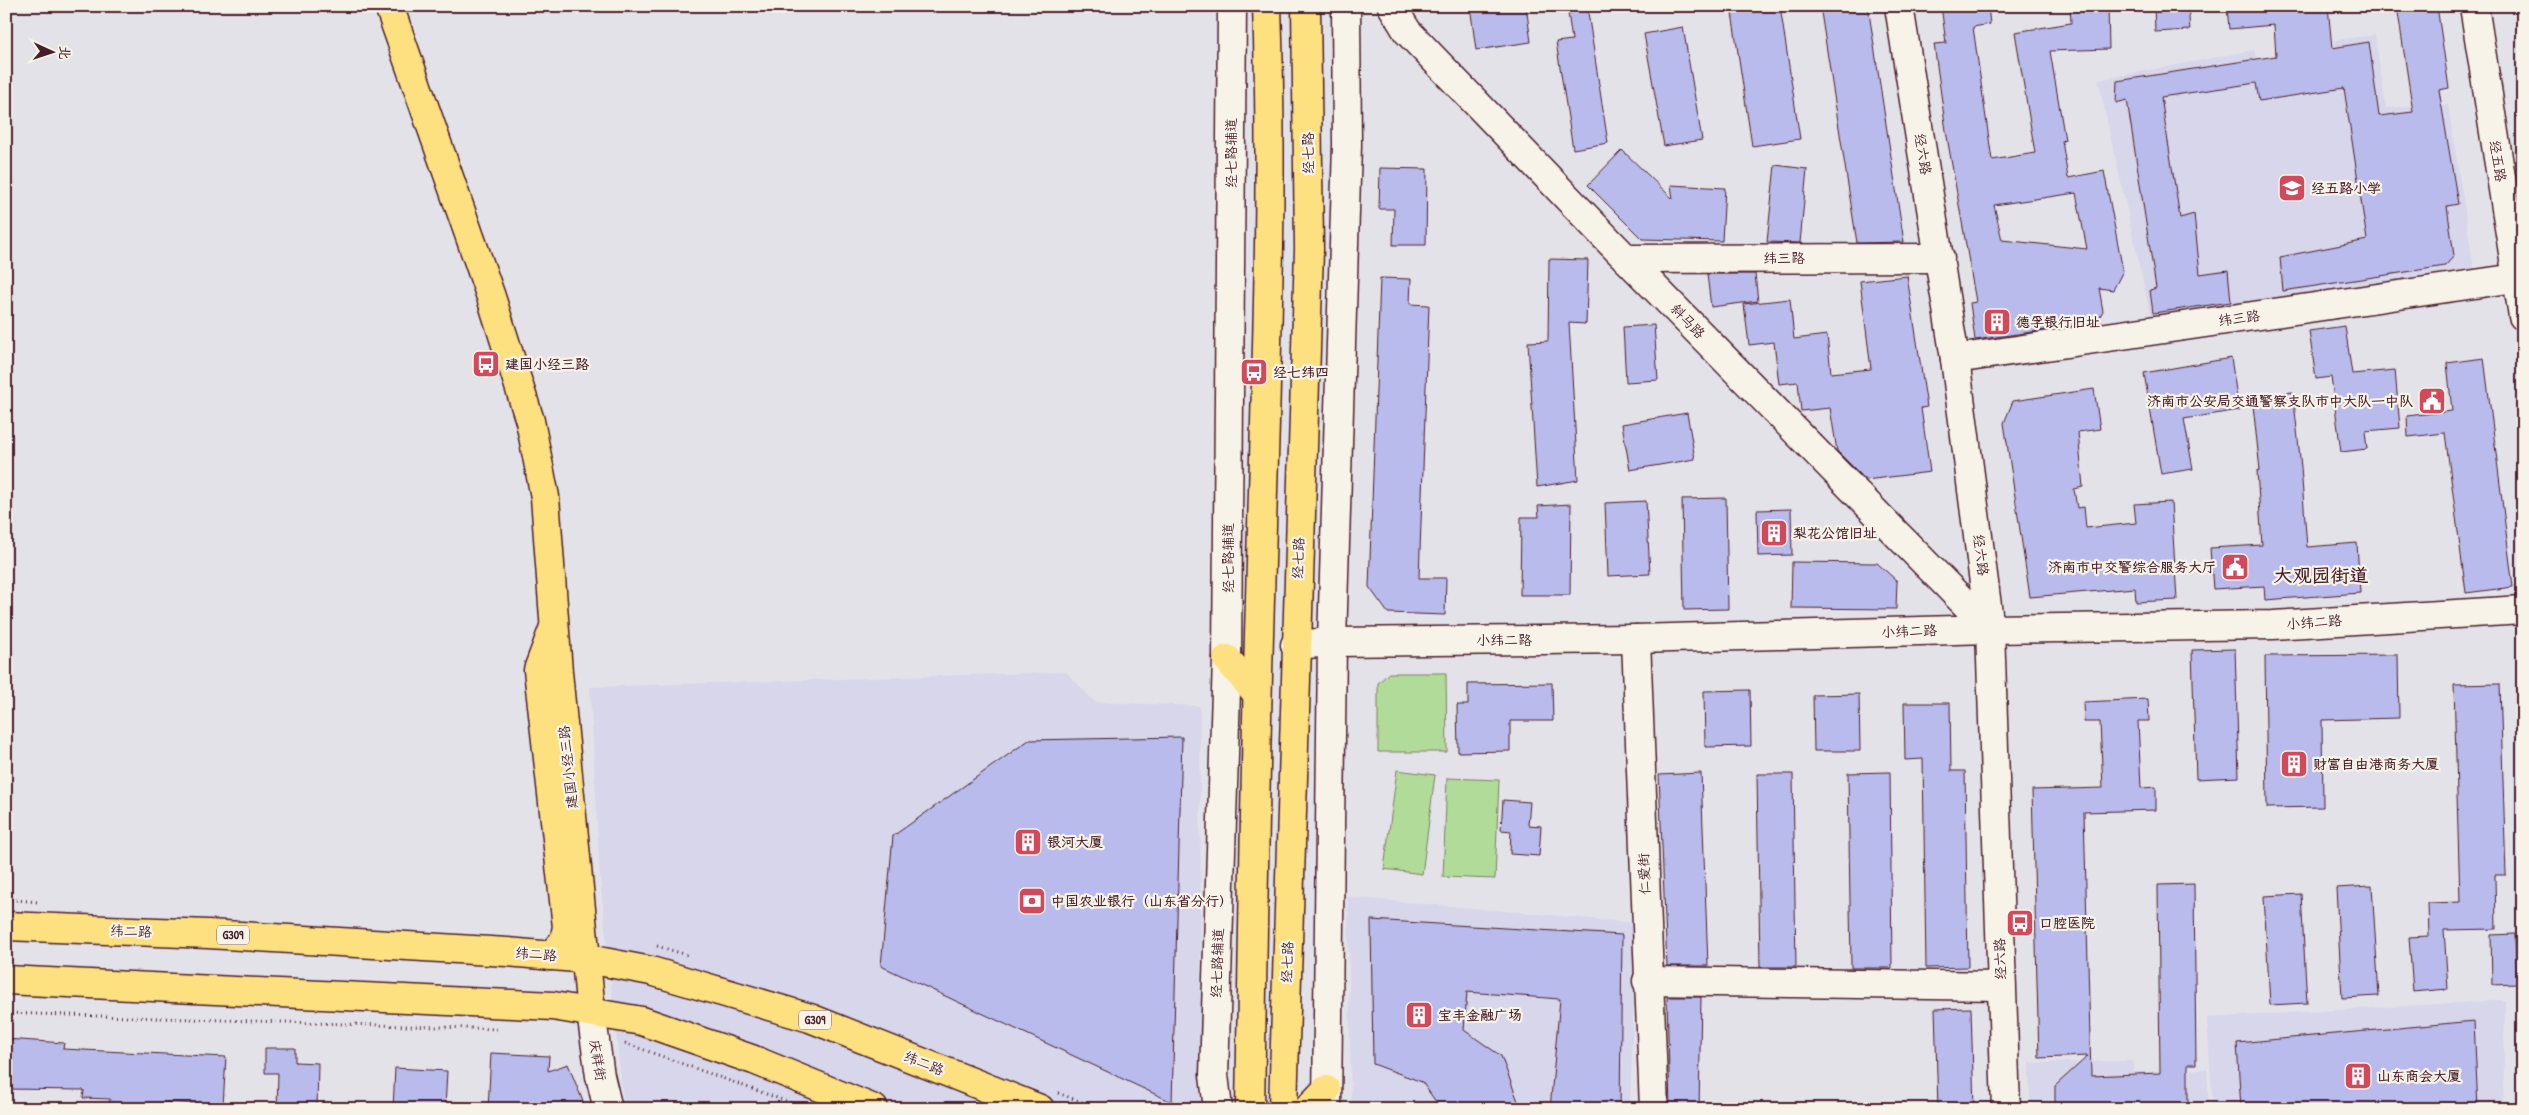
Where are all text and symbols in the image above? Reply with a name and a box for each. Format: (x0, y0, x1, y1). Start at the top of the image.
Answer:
north arrow (28, 28, 78, 78)
text: 北 (56, 45, 75, 60)
street label: 经七路辅道 (1221, 118, 1240, 188)
street label: 经七路 (1298, 132, 1317, 174)
street label: 经六路 (1911, 132, 1936, 176)
street label: 经五路 (2486, 139, 2511, 183)
school or university icon: 经五路小学 (2277, 173, 2307, 203)
place label: 经五路小学 (2311, 178, 2381, 197)
street label: 纬三路 (1763, 248, 1805, 267)
street label: 斜马路 (1667, 299, 1710, 342)
street label: 纬三路 (2217, 305, 2261, 330)
building icon: 德孚银行旧址 (1982, 307, 2012, 337)
place label: 德孚银行旧址 (2016, 312, 2100, 331)
bus stop icon: 建国小经三路 (471, 349, 501, 379)
place label: 建国小经三路 (505, 354, 589, 373)
bus stop icon: 经七纬四 (1239, 357, 1269, 387)
place label: 经七纬四 (1273, 362, 1329, 381)
public building icon: 济南市公安局交通警察支队市中大队一中队 (2417, 386, 2447, 416)
place label: 济南市公安局交通警察支队市中大队一中队 (2147, 391, 2413, 410)
building icon: 梨花公馆旧址 (1759, 518, 1789, 548)
street label: 经七路辅道 (1218, 523, 1237, 593)
place label: 梨花公馆旧址 (1793, 523, 1877, 542)
street label: 经六路 (1970, 533, 1993, 577)
street label: 经七路 (1287, 537, 1308, 579)
public building icon: 济南市中交警综合服务大厅 (2220, 552, 2250, 582)
place label: 济南市中交警综合服务大厅 (2048, 557, 2216, 576)
district label: 大观园街道 (2273, 562, 2369, 588)
street label: 小纬二路 (2285, 610, 2343, 633)
street label: 小纬二路 (1881, 620, 1937, 641)
street label: 小纬二路 (1476, 630, 1532, 649)
street label: 建国小经三路 (554, 724, 581, 810)
building icon: 财富自由港商务大厦 (2279, 749, 2309, 779)
place label: 财富自由港商务大厦 (2313, 754, 2439, 773)
building icon: 银河大厦 (1013, 827, 1043, 857)
place label: 银河大厦 (1047, 832, 1103, 851)
street label: 仁爱街 (1633, 853, 1654, 895)
bank icon: 中国农业银行（山东省分行） (1017, 886, 1047, 916)
place label: 中国农业银行（山东省分行） (1051, 891, 1233, 910)
bus stop icon: 口腔医院 (2005, 908, 2035, 938)
place label: 口腔医院 (2039, 913, 2095, 932)
street label: 纬二路 (110, 920, 152, 941)
road number: G309 (217, 926, 249, 944)
street label: 经七路辅道 (1206, 928, 1227, 998)
street label: 经六路 (1989, 938, 2010, 980)
street label: 经七路 (1276, 941, 1297, 983)
street label: 纬二路 (514, 942, 558, 965)
building icon: 宝丰金融广场 (1404, 1000, 1434, 1030)
place label: 宝丰金融广场 (1438, 1005, 1522, 1024)
road number: G309 (799, 1010, 831, 1030)
street label: 庆祥街 (586, 1038, 611, 1082)
street label: 纬二路 (901, 1046, 947, 1079)
building icon: 山东商会大厦 (2343, 1061, 2373, 1091)
place label: 山东商会大厦 (2377, 1066, 2461, 1085)

